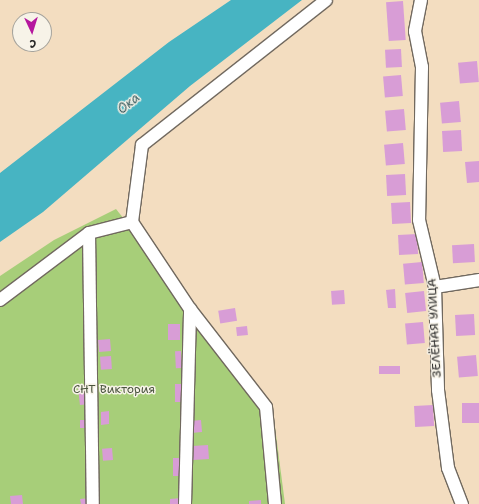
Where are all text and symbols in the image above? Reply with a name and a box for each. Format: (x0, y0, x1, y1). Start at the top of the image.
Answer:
north arrow (12, 12, 52, 52)
text: С (29, 36, 37, 51)
water label: Ока (115, 90, 143, 118)
street label: ЗЕЛЁНАЯ УЛИЦА (425, 278, 445, 378)
park label: СНТ Виктория (73, 383, 155, 397)

